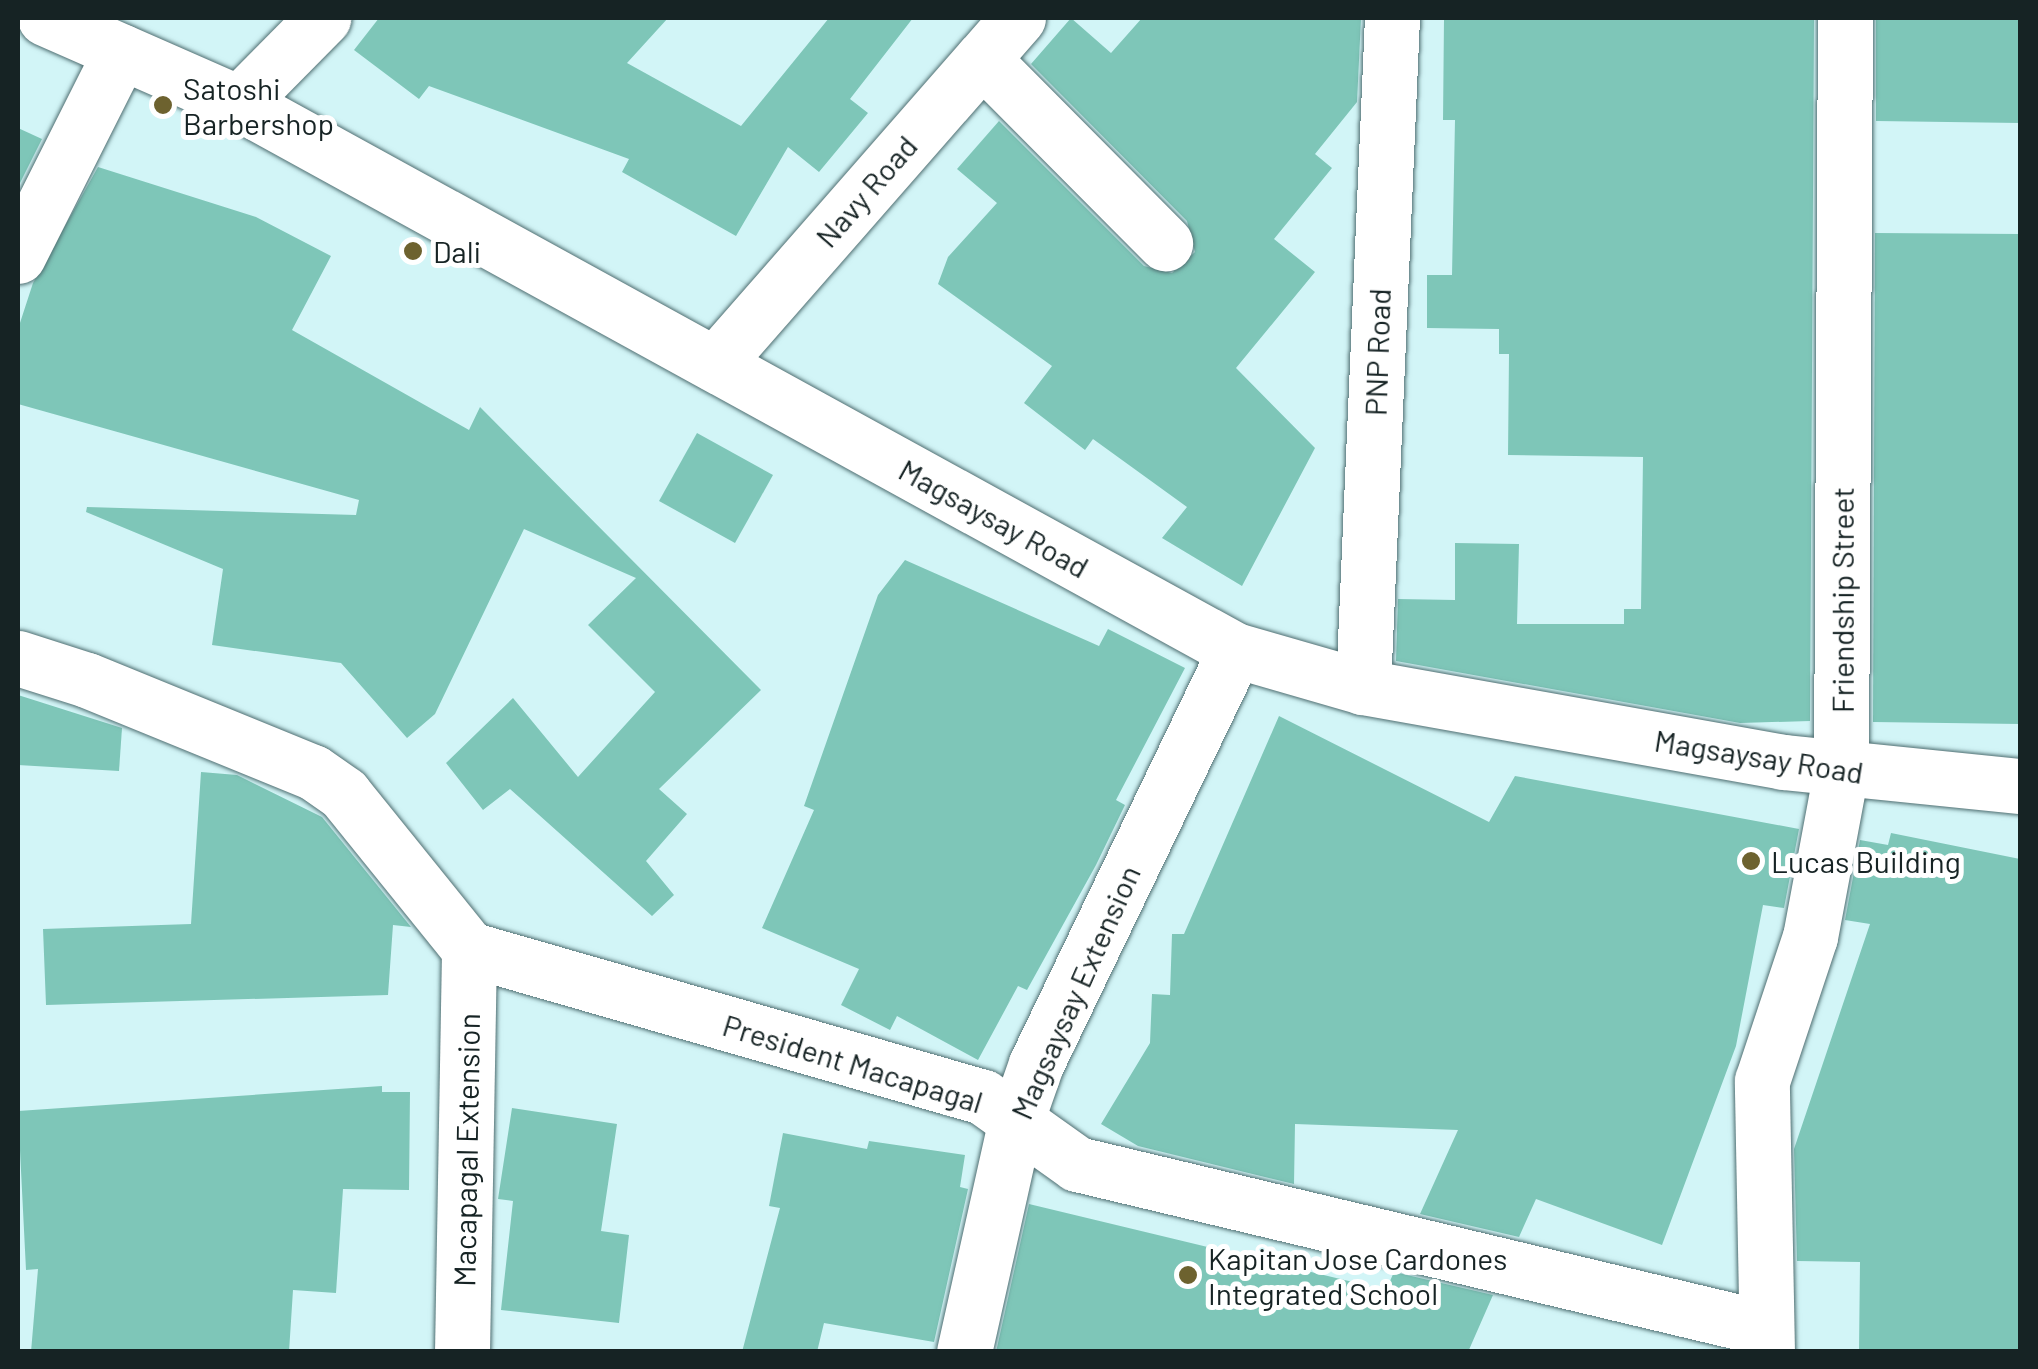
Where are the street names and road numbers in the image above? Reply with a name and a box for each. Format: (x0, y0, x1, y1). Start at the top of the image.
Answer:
street label: Navy Road (808, 128, 924, 254)
street label: PNP Road (1357, 288, 1397, 416)
street label: Magsaysay Road (893, 451, 1095, 585)
street label: Friendship Street (1824, 487, 1860, 713)
street label: Magsaysay Road (1652, 722, 1866, 790)
street label: Magsaysay Extension (1003, 859, 1147, 1125)
street label: President Macapagal (719, 1006, 987, 1120)
street label: Macapagal Extension (446, 1013, 486, 1287)

